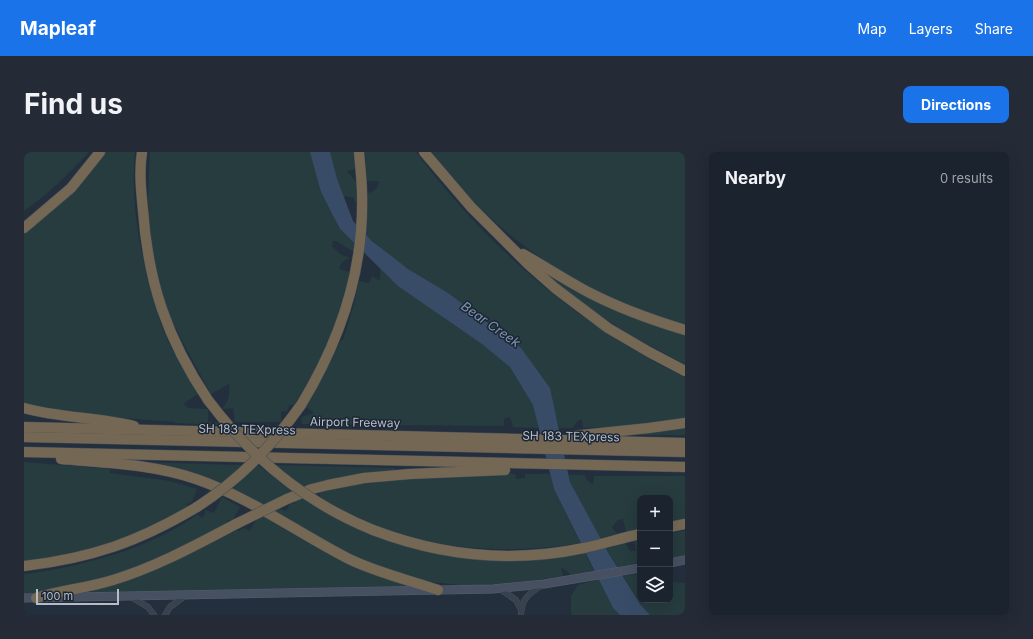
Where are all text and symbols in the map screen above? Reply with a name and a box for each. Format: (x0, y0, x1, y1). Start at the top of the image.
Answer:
text: Mapleaf (20, 17, 96, 40)
text: Map (858, 20, 887, 37)
text: Layers (909, 20, 953, 37)
text: Share (975, 20, 1013, 37)
button: Directions (903, 86, 1009, 123)
text: Find us (24, 87, 123, 121)
text: Nearby (725, 168, 786, 188)
text: 0 results (940, 170, 993, 186)
water label: Bear Creek (458, 298, 524, 351)
street label: Airport Freeway (310, 414, 401, 430)
street label: SH 183 TEXpress (198, 421, 296, 437)
street label: SH 183 TEXpress (522, 428, 620, 444)
map controls (637, 495, 673, 603)
button: + (637, 495, 673, 531)
button: − (637, 531, 673, 567)
button: layers (637, 567, 673, 603)
scale bar (36, 587, 119, 606)
text: 100 m (42, 589, 73, 603)

